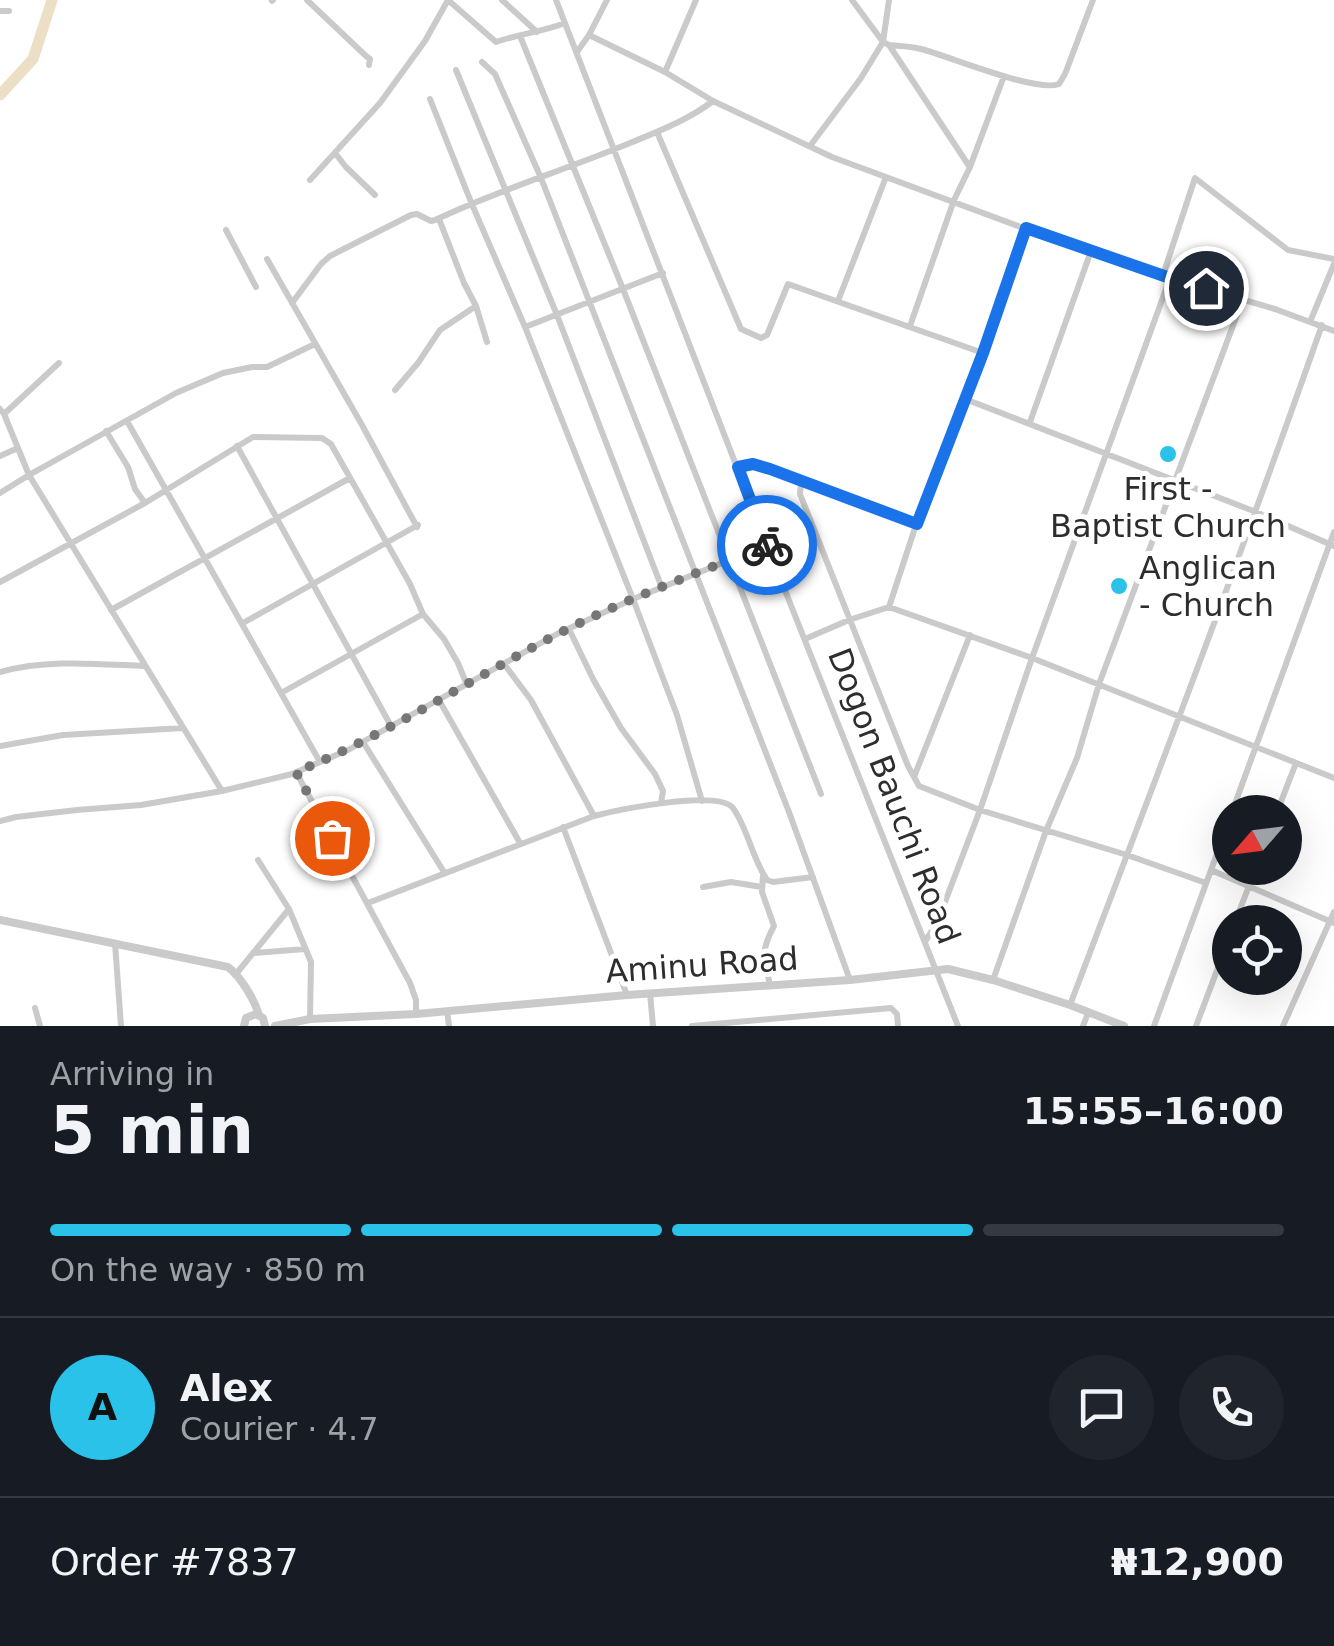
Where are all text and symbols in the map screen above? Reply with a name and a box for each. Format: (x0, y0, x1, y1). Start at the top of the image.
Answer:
pin (1164, 246, 1249, 331)
icon: home (1179, 261, 1234, 316)
marker: First - Baptist Church (1157, 443, 1179, 465)
place label: First - Baptist Church (1050, 470, 1286, 545)
courier (717, 495, 817, 595)
icon: bike (740, 518, 795, 573)
place label: Anglican - Church (1139, 549, 1277, 624)
marker: Anglican - Church (1108, 575, 1130, 597)
street label: Dogon Bauchi Road (820, 643, 968, 949)
north arrow (1212, 795, 1302, 885)
map controls (1212, 795, 1302, 995)
pin (290, 796, 375, 881)
icon: bag (305, 811, 360, 866)
button: locate (1212, 905, 1302, 995)
street label: Aminu Road (604, 939, 800, 991)
text: Arriving in (50, 1055, 214, 1093)
text: 15:55–16:00 (1023, 1089, 1284, 1133)
text: 5 min (50, 1093, 254, 1168)
text: On the way · 850 m (50, 1251, 366, 1289)
button: chat (1049, 1355, 1154, 1460)
button: phone (1179, 1355, 1284, 1460)
text: Alex (180, 1366, 273, 1410)
text: A (88, 1385, 117, 1429)
text: Courier · 4.7 (180, 1410, 379, 1448)
text: Order #7837 (50, 1540, 299, 1584)
text: ₦12,900 (1111, 1540, 1284, 1584)

